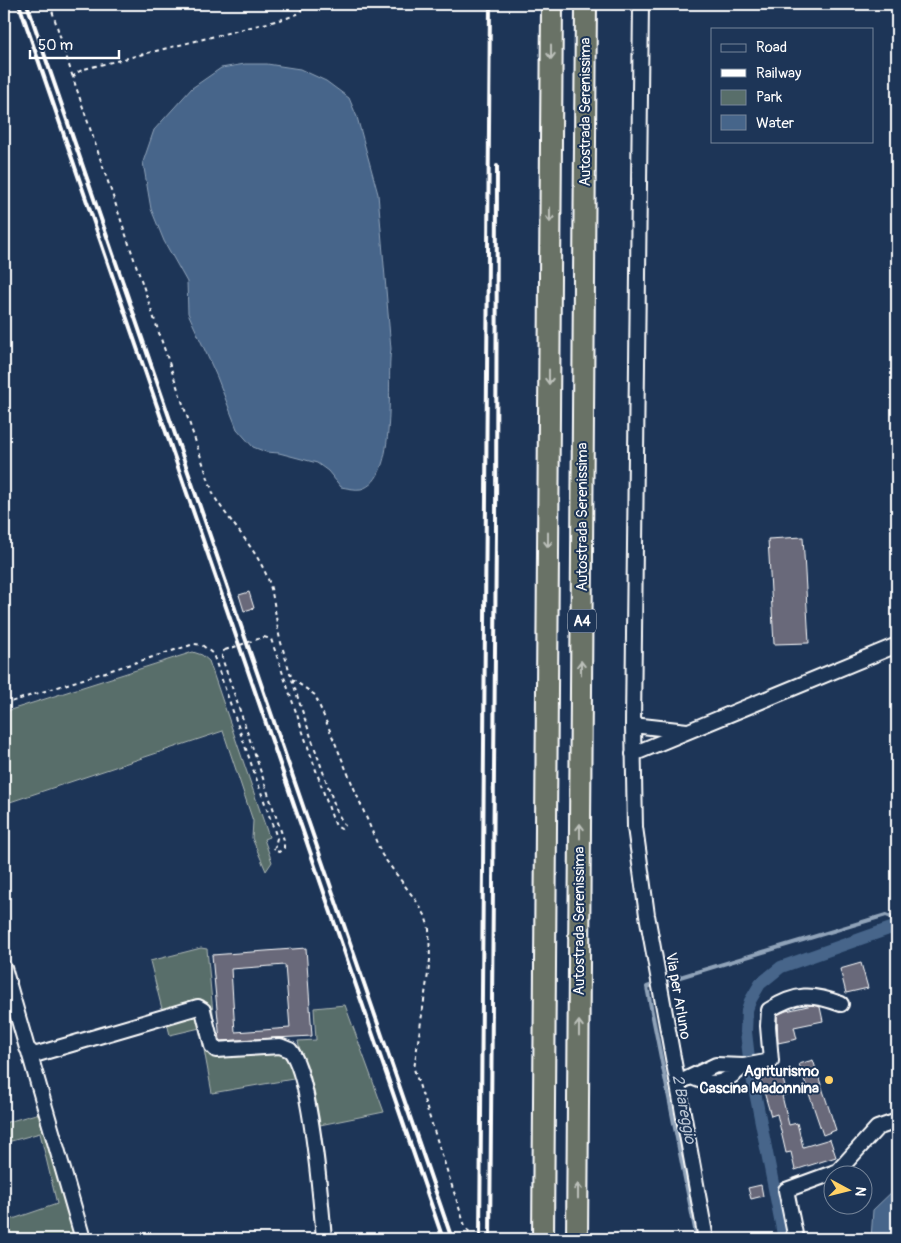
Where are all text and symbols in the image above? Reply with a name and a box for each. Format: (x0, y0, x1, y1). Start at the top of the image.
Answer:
scale bar (30, 28, 119, 60)
legend (711, 28, 874, 142)
text: 50 m (38, 36, 73, 55)
street label: Autostrada Serenissima (576, 38, 595, 186)
text: Road (756, 38, 787, 57)
one-way arrow (546, 44, 556, 60)
text: Railway (756, 64, 802, 83)
text: Park (756, 88, 783, 107)
text: Water (756, 114, 795, 133)
one-way arrow (545, 206, 555, 223)
one-way arrow (544, 369, 554, 385)
street label: Autostrada Serenissima (573, 443, 592, 591)
one-way arrow (543, 532, 553, 548)
road number: A4 (568, 610, 596, 632)
one-way arrow (576, 660, 586, 676)
one-way arrow (575, 823, 585, 839)
street label: Autostrada Serenissima (570, 847, 589, 995)
street label: Via per Arluno (661, 951, 695, 1041)
one-way arrow (574, 1020, 584, 1036)
place label: Agriturismo Cascina Madonnina (700, 1062, 819, 1098)
water label: 2 Bareggio (668, 1073, 701, 1147)
marker: Agriturismo Cascina Madonnina (823, 1074, 835, 1086)
north arrow (824, 1166, 874, 1216)
one-way arrow (573, 1183, 582, 1199)
text: N (851, 1186, 869, 1197)

